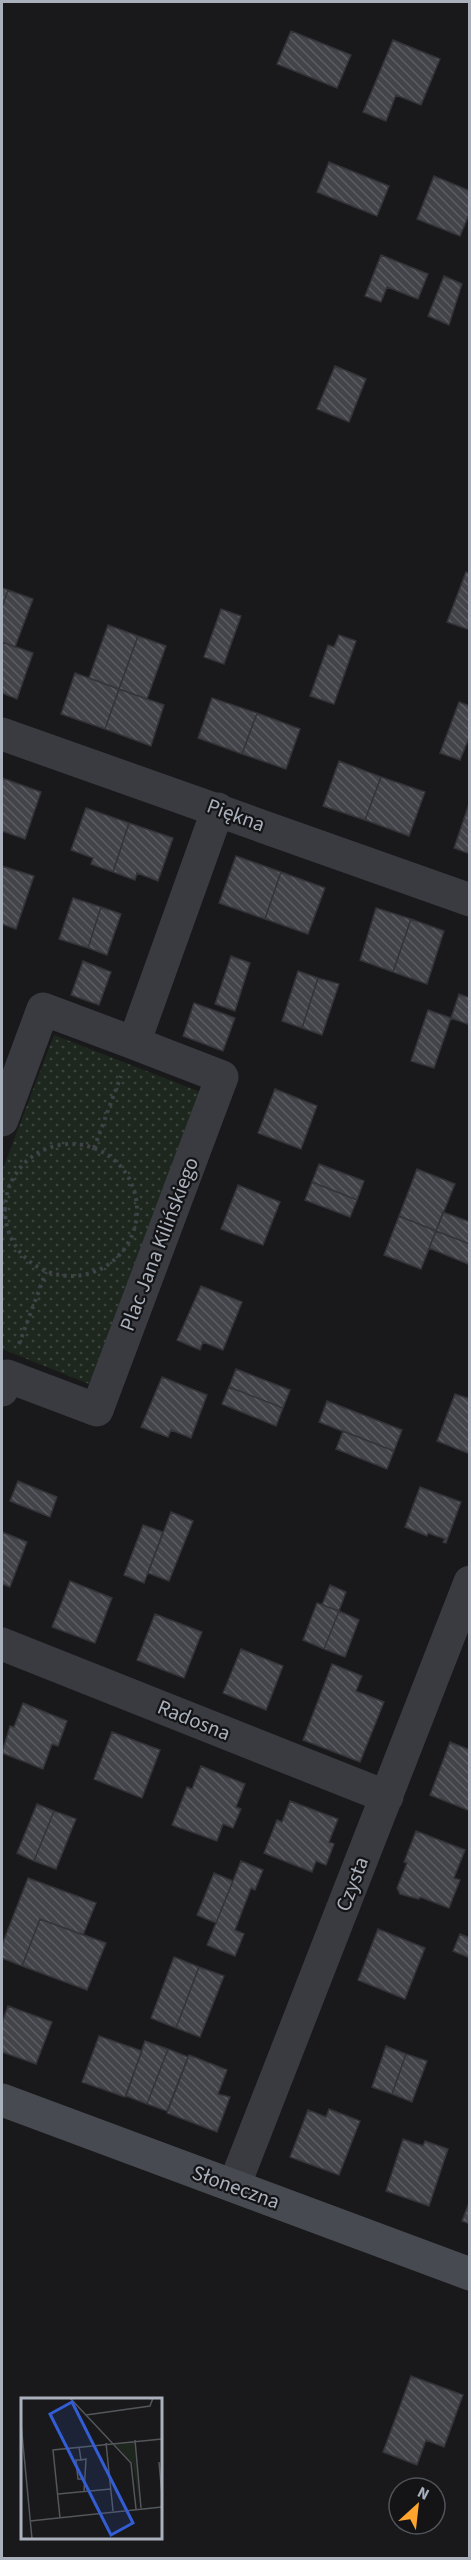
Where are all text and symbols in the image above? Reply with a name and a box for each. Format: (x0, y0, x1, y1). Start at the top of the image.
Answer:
street label: Piękna (203, 791, 269, 839)
street label: Plac Jana Kilińskiego (112, 1153, 206, 1335)
street label: Radosna (153, 1692, 235, 1748)
street label: Czysta (328, 1852, 376, 1916)
street label: Słoneczna (188, 2157, 284, 2217)
inset map (21, 2398, 162, 2539)
north arrow (387, 2476, 447, 2536)
text: N (414, 2481, 433, 2506)

